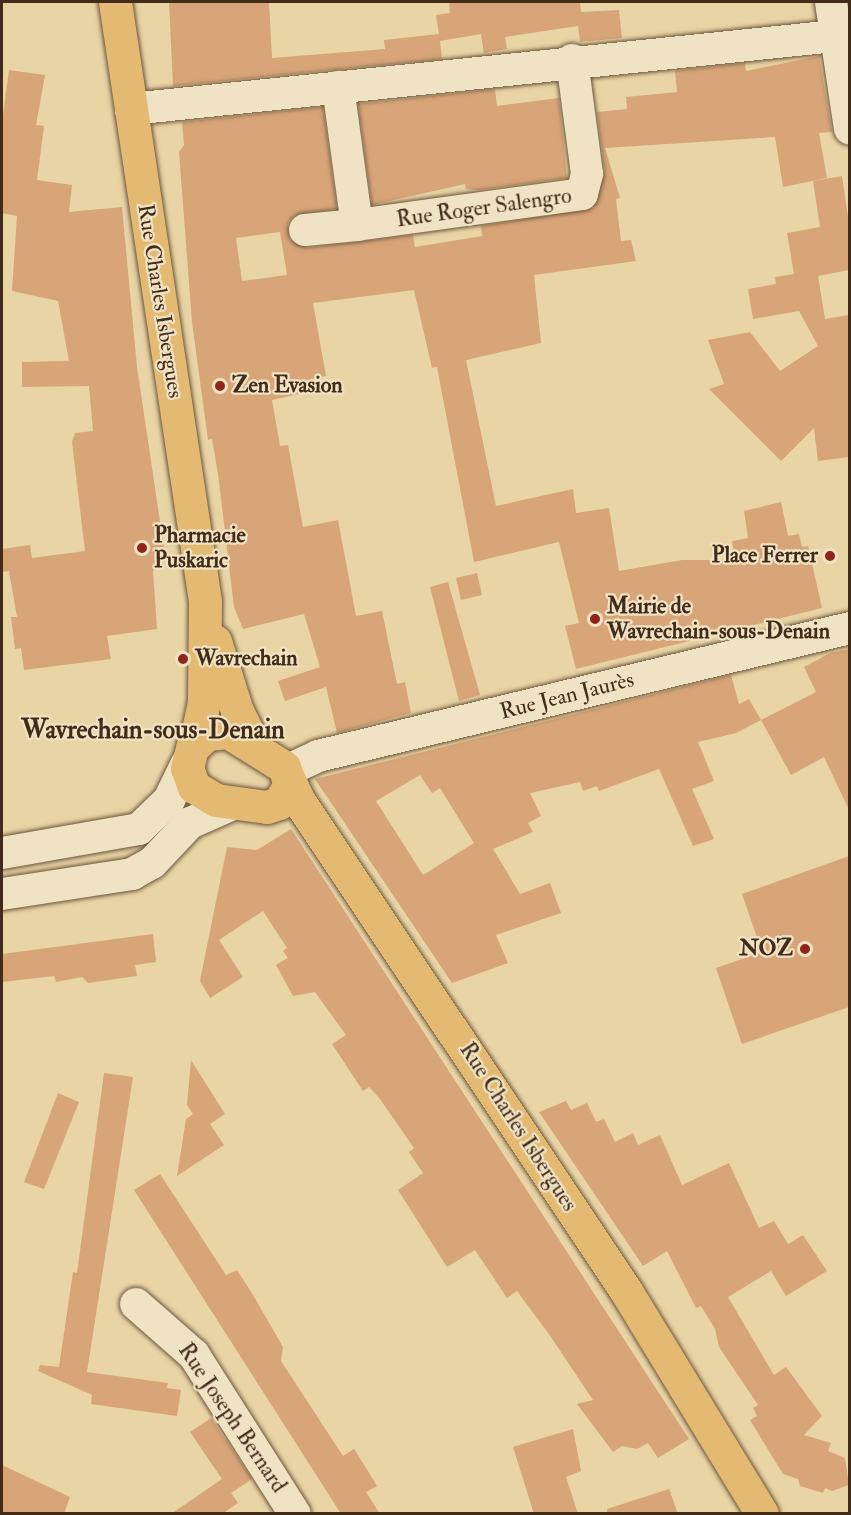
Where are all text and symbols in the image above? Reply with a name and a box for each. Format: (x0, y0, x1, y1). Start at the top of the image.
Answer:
street label: Rue Roger Salengro (395, 183, 573, 233)
street label: Rue Charles Isbergues (132, 202, 188, 400)
place label: Zen Evasion (232, 373, 343, 399)
marker: Zen Evasion (213, 379, 227, 393)
place label: Pharmacie Puskaric (154, 522, 246, 574)
marker: Pharmacie Puskaric (135, 541, 149, 555)
place label: Place Ferrer (712, 543, 818, 569)
marker: Place Ferrer (823, 549, 837, 563)
place label: Mairie de Wavrechain-sous-Denain (607, 593, 830, 644)
marker: Mairie de Wavrechain-sous-Denain (588, 612, 602, 626)
place label: Wavrechain (195, 646, 298, 672)
marker: Wavrechain (176, 652, 190, 666)
street label: Rue Jean Jaurès (497, 667, 637, 725)
district label: Wavrechain-sous-Denain (21, 715, 285, 747)
place label: NOZ (739, 936, 793, 962)
marker: NOZ (798, 942, 812, 956)
street label: Rue Charles Isbergues (454, 1038, 582, 1216)
street label: Rue Joseph Bernard (172, 1338, 292, 1498)

